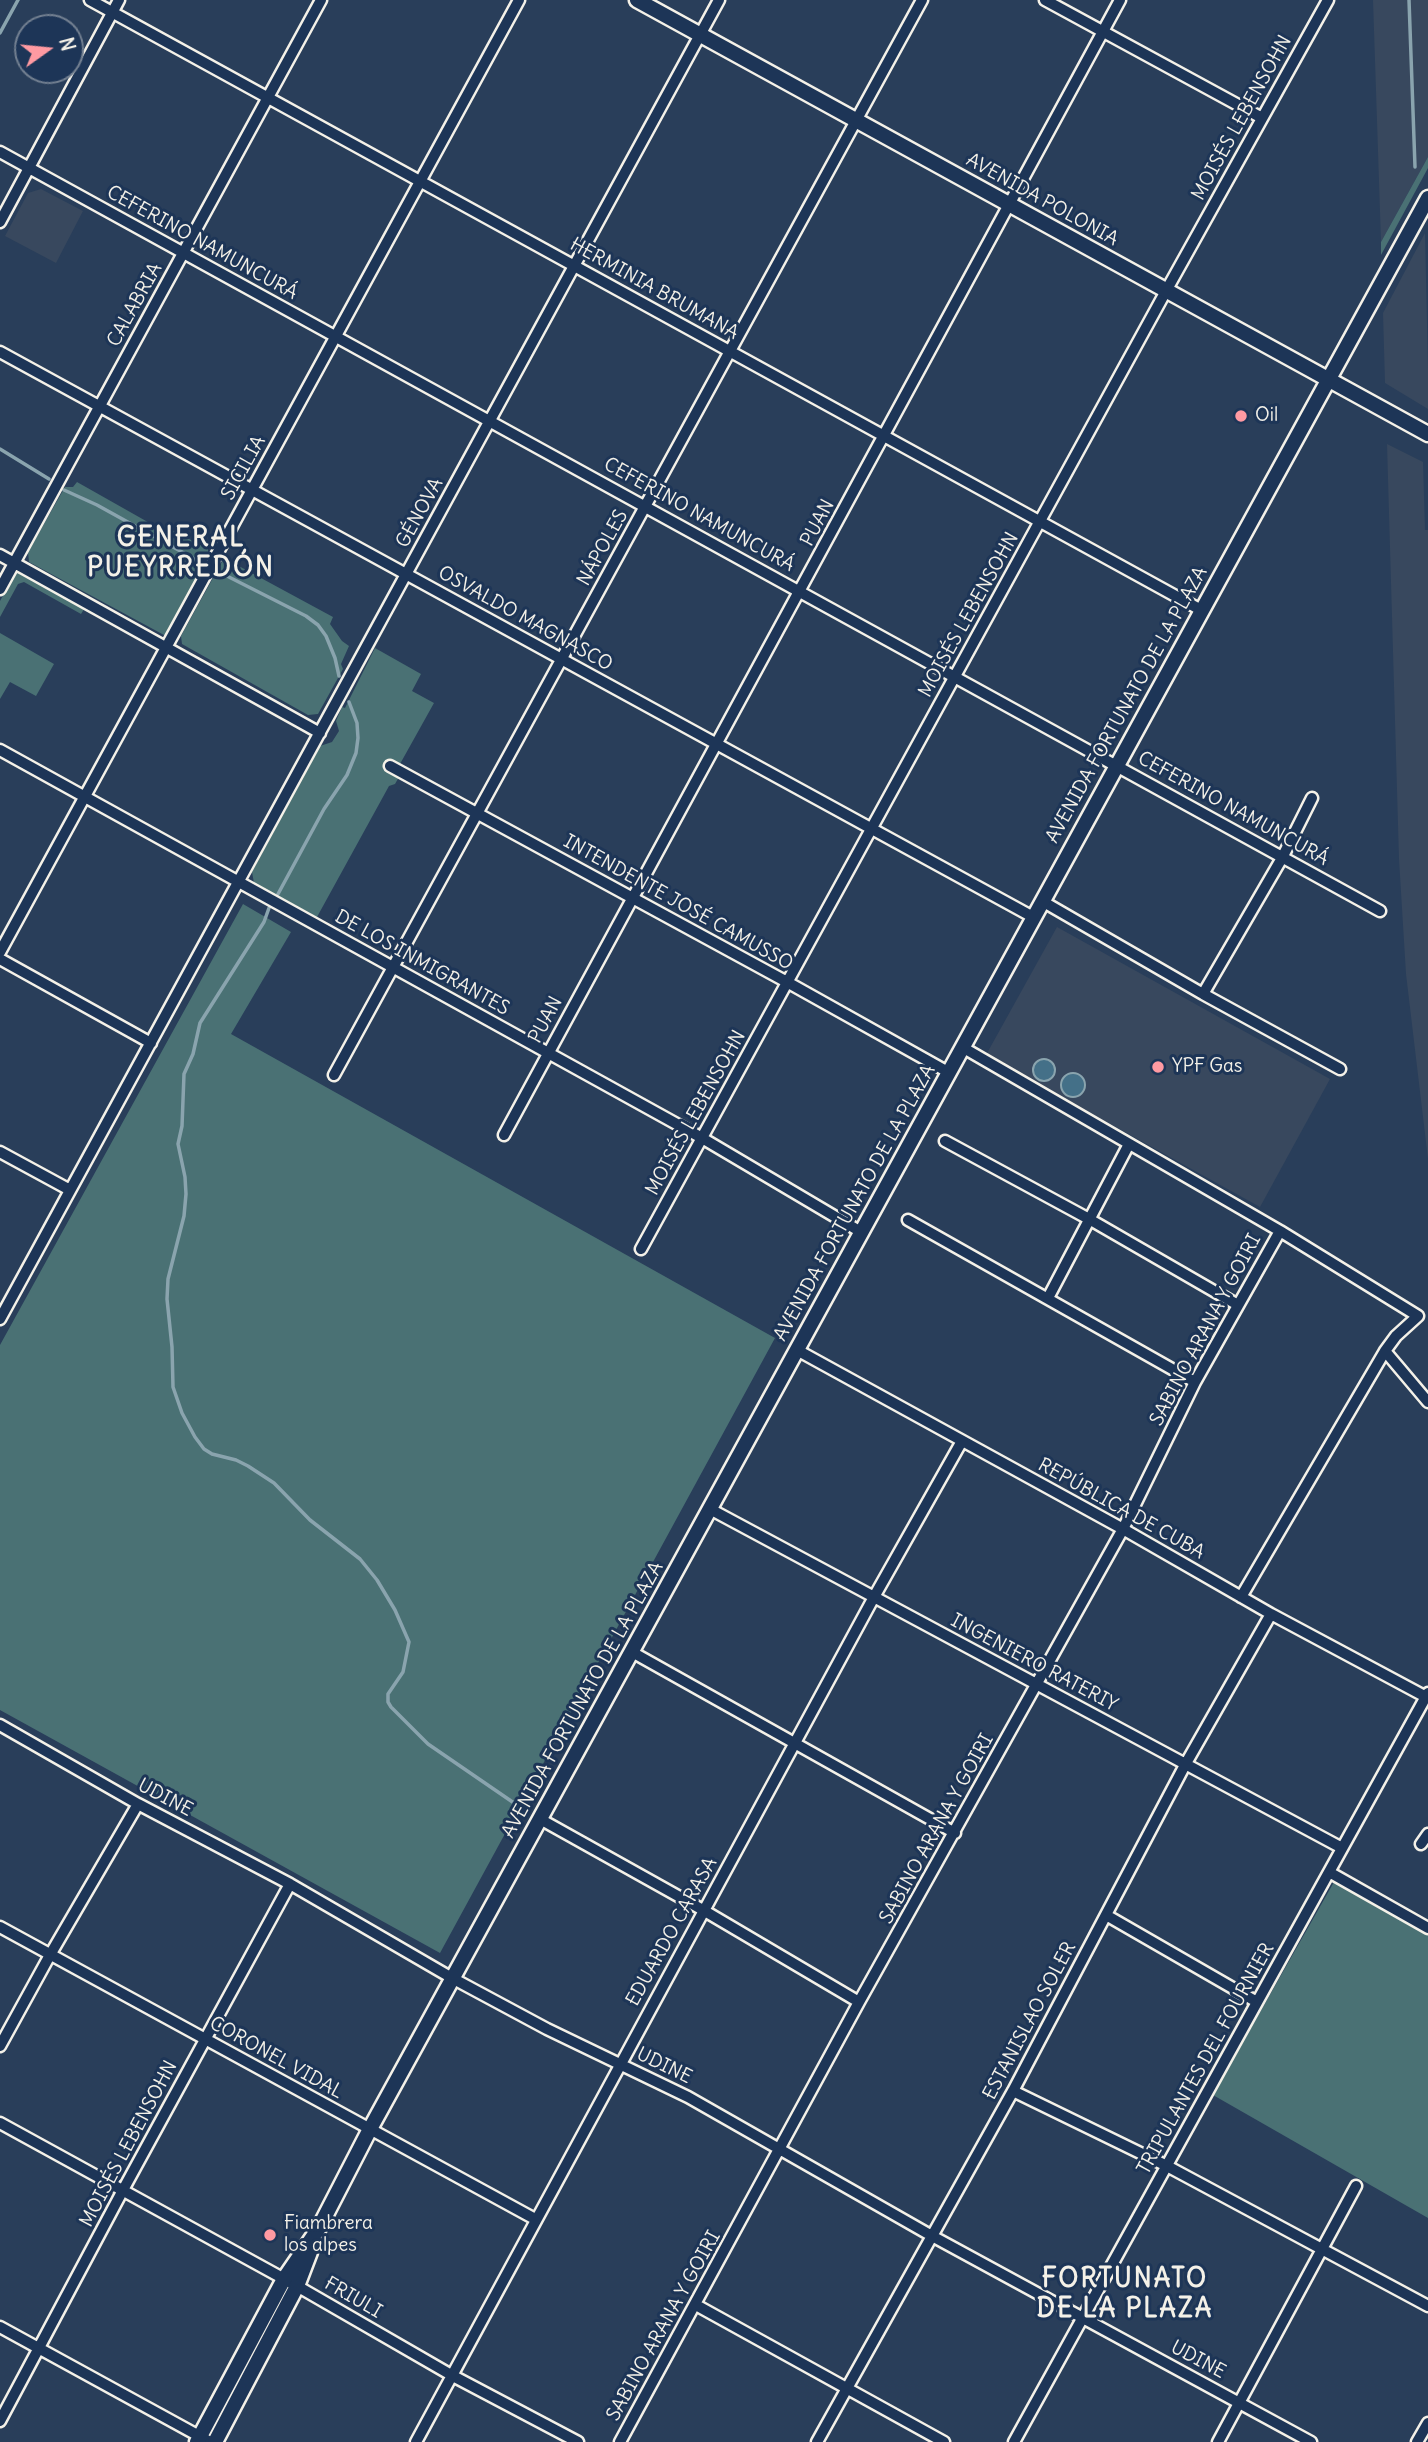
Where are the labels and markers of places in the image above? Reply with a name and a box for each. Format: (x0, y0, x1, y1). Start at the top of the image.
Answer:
place label: Oil (1255, 405, 1278, 427)
marker: Oil (1233, 408, 1249, 424)
place label: YPF Gas (1172, 1056, 1242, 1078)
marker: YPF Gas (1150, 1059, 1166, 1075)
place label: Fiambrera los alpes (284, 2213, 373, 2257)
marker: Fiambrera los alpes (262, 2227, 278, 2243)

